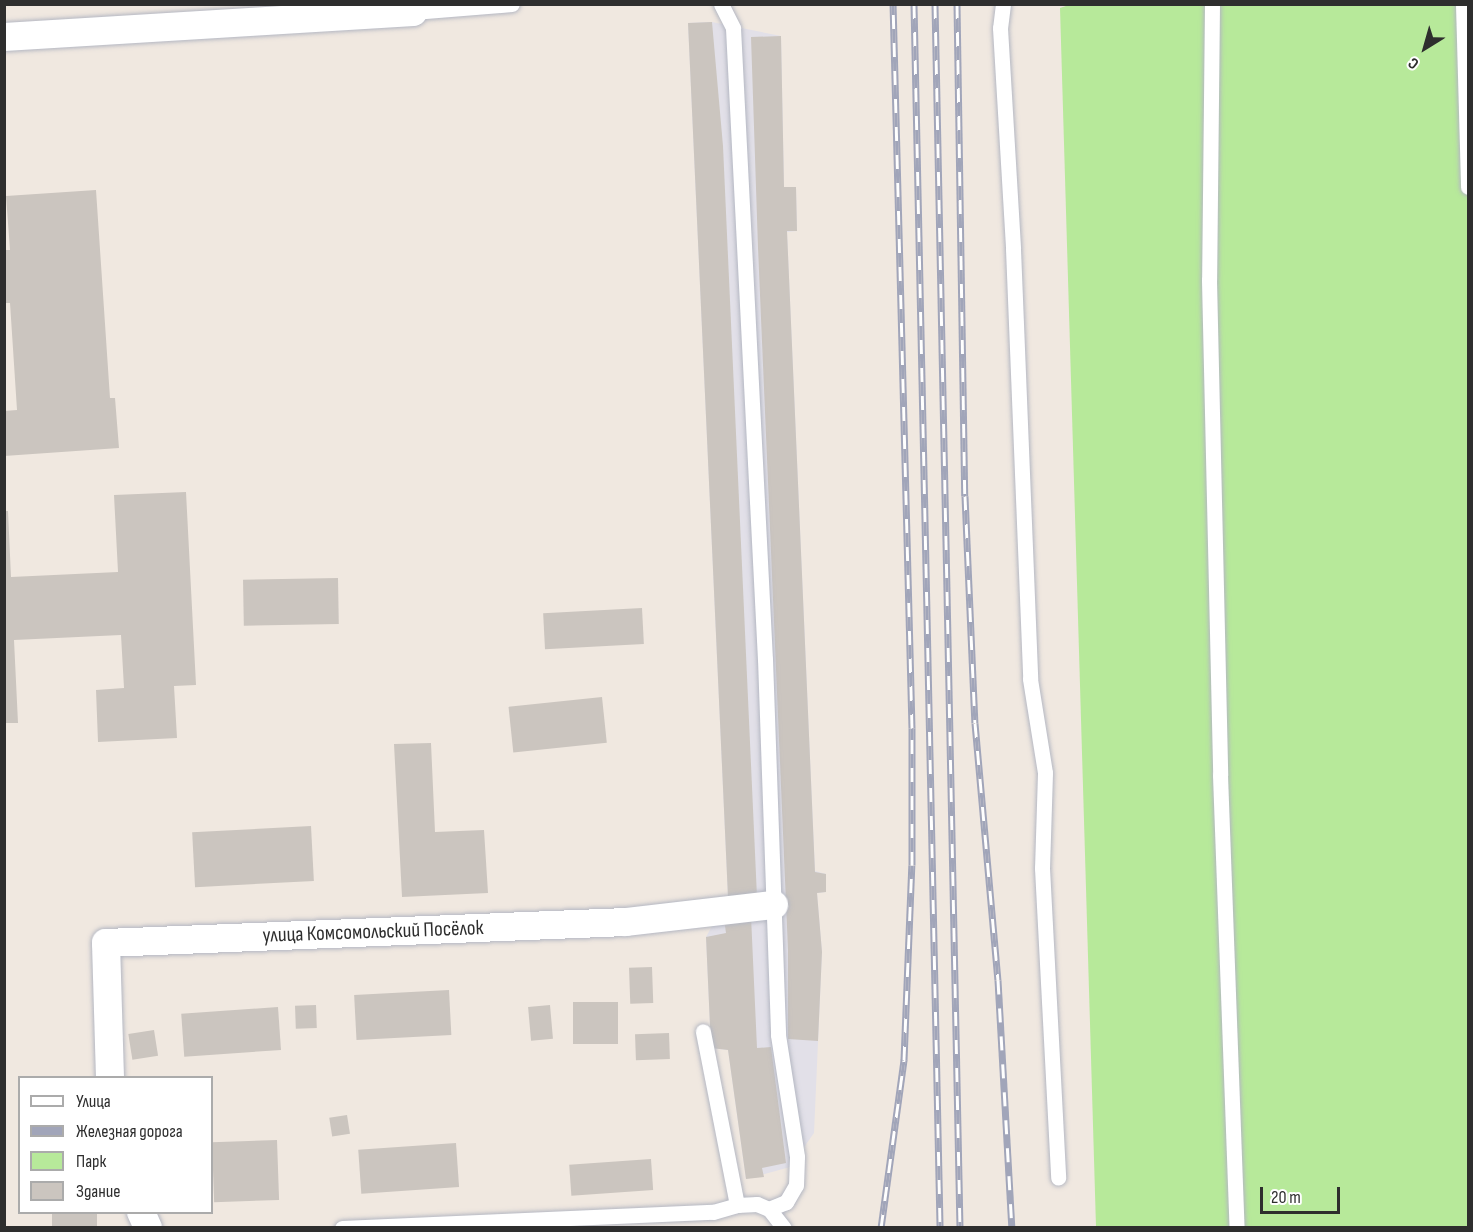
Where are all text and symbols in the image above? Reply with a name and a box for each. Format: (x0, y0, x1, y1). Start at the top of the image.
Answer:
north arrow (1395, 18, 1455, 78)
text: С (1405, 53, 1423, 73)
street label: улица Комсомольский Посёлок (262, 916, 484, 948)
legend (18, 1076, 213, 1214)
text: Улица (76, 1091, 111, 1112)
text: Железная дорога (76, 1121, 183, 1142)
text: Парк (76, 1151, 106, 1172)
scale bar (1263, 1175, 1342, 1213)
text: Здание (76, 1181, 121, 1202)
text: 20 m (1271, 1187, 1301, 1208)

